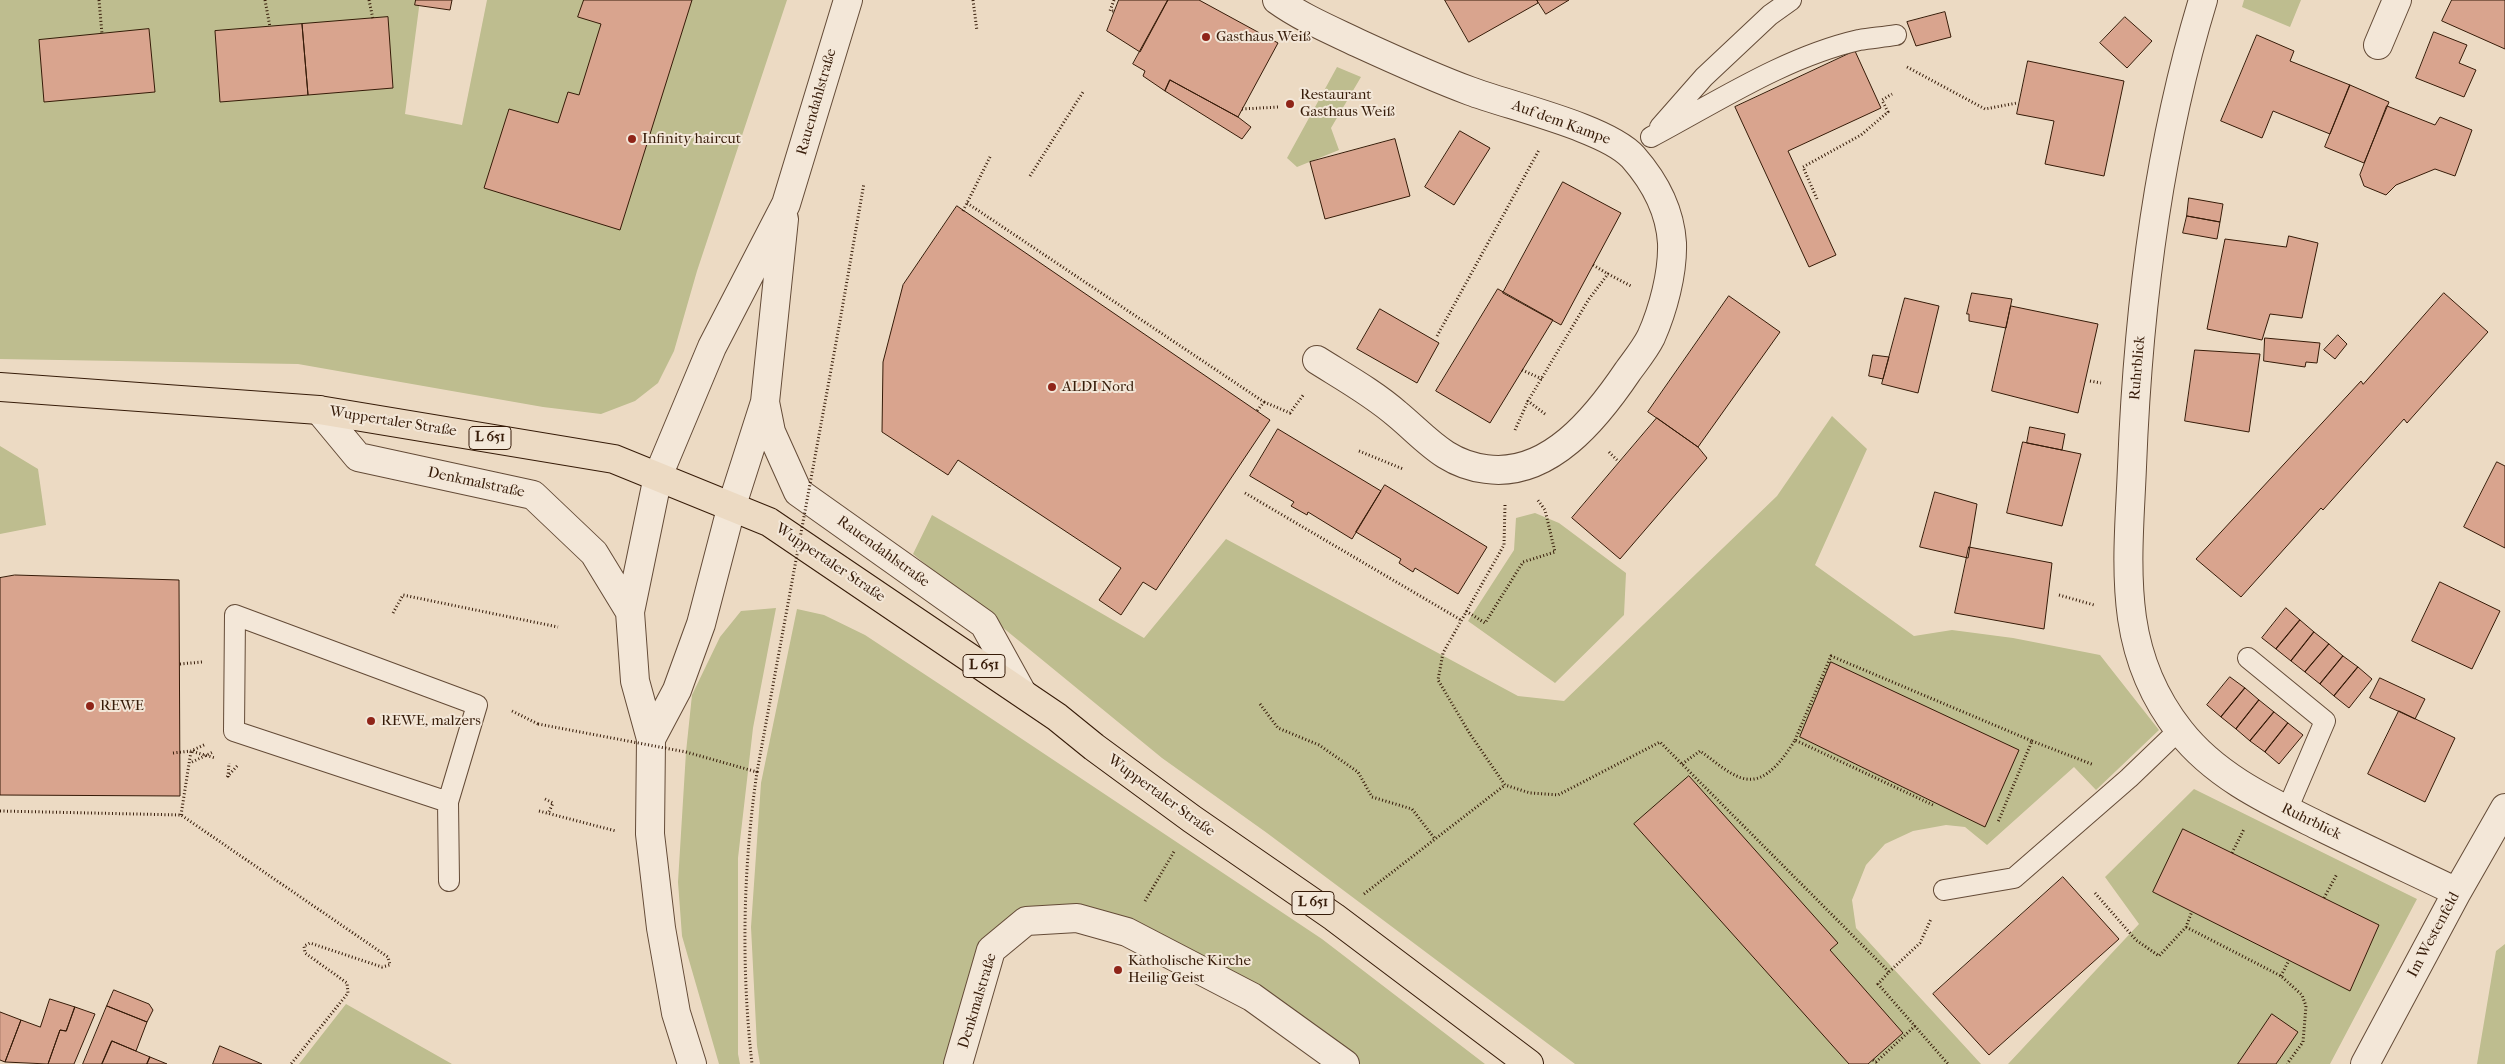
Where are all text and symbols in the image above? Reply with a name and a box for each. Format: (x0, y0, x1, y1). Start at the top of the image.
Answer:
place label: Gasthaus Weiß (1216, 28, 1311, 46)
marker: Gasthaus Weiß (1200, 31, 1212, 43)
street label: Rauendahlstraße (793, 47, 841, 157)
place label: Restaurant Gasthaus Weiß (1300, 86, 1395, 121)
street label: Auf dem Kampe (1509, 97, 1613, 149)
marker: Restaurant Gasthaus Weiß (1284, 98, 1296, 110)
place label: Infinity haircut (642, 130, 741, 148)
marker: Infinity haircut (626, 133, 638, 145)
street label: Ruhrblick (2126, 335, 2150, 401)
place label: ALDI Nord (1062, 378, 1134, 396)
marker: ALDI Nord (1046, 381, 1058, 393)
street label: Wuppertaler Straße (328, 403, 458, 441)
road number: L 651 (469, 426, 511, 449)
street label: Denkmalstraße (426, 464, 526, 502)
street label: Rauendahlstraße (833, 512, 933, 592)
street label: Wuppertaler Straße (772, 520, 888, 606)
road number: L 651 (963, 654, 1005, 678)
place label: REWE (100, 697, 144, 715)
marker: REWE (84, 700, 96, 712)
place label: REWE, malzers (381, 712, 481, 730)
marker: REWE, malzers (365, 715, 377, 727)
street label: Wuppertaler Straße (1104, 751, 1218, 841)
street label: Ruhrblick (2278, 800, 2344, 844)
street label: Im Westenfeld (2404, 889, 2464, 981)
road number: L 651 (1292, 891, 1334, 914)
street label: Denkmalstraße (955, 951, 1001, 1051)
place label: Katholische Kirche Heilig Geist (1128, 952, 1251, 987)
marker: Katholische Kirche Heilig Geist (1112, 964, 1124, 976)

